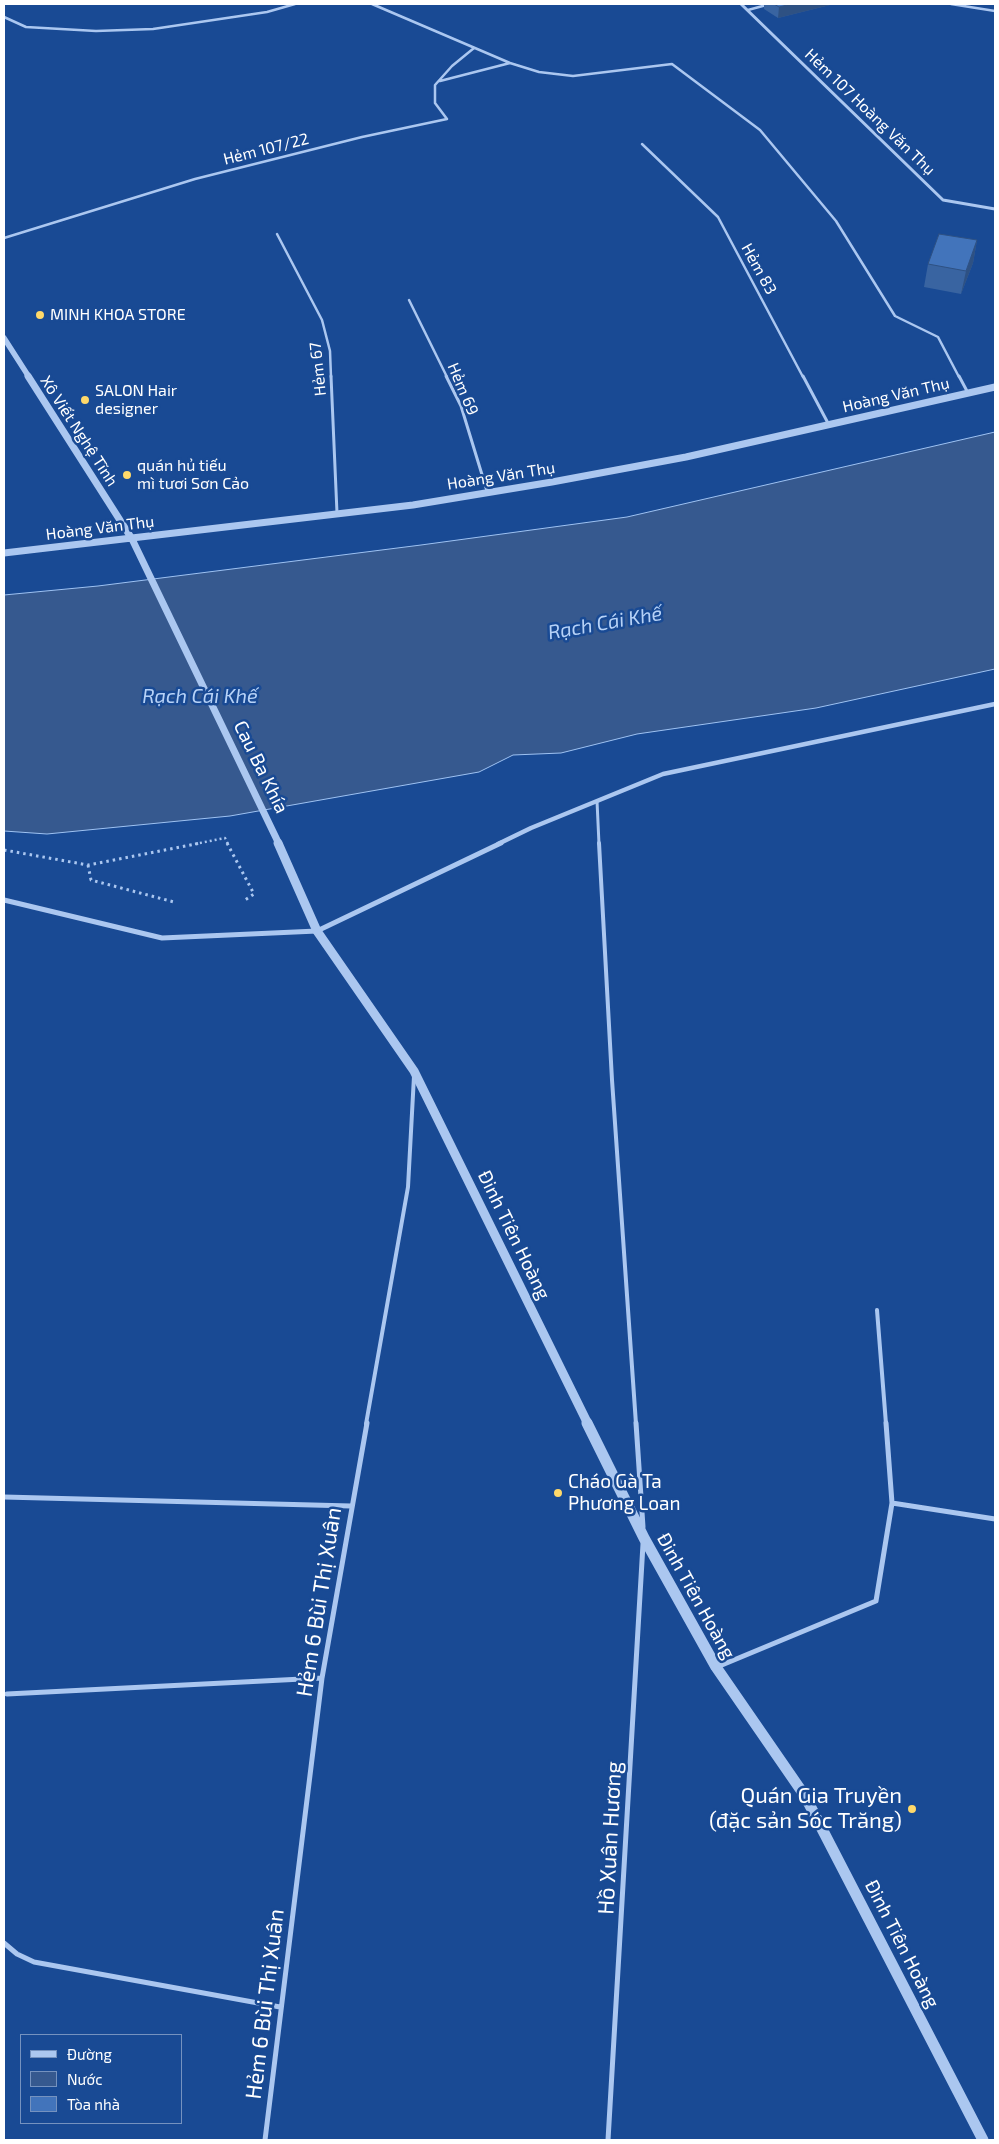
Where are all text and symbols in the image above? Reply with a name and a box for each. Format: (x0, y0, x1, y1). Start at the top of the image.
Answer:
street label: Hẻm 107 Hoàng Văn Thụ (801, 45, 939, 179)
street label: Hẻm 107/22 (221, 129, 311, 169)
street label: Hẻm 83 (737, 240, 781, 298)
place label: MINH KHOA STORE (50, 305, 186, 325)
marker: MINH KHOA STORE (34, 309, 46, 321)
street label: Hẻm 67 (306, 341, 330, 397)
street label: Hẻm 69 (443, 360, 483, 418)
street label: Xô Viết Nghệ Tĩnh (36, 372, 122, 490)
street label: Hoàng Văn Thụ (841, 373, 951, 417)
place label: SALON Hair designer (95, 381, 177, 419)
marker: SALON Hair designer (79, 394, 91, 406)
place label: quán hủ tiếu mì tươi Sơn Cảo (137, 456, 249, 494)
street label: Hoàng Văn Thụ (446, 458, 556, 494)
marker: quán hủ tiếu mì tươi Sơn Cảo (121, 469, 133, 481)
street label: Hoàng Văn Thụ (45, 512, 155, 544)
water label: Rạch Cái Khế (546, 601, 664, 645)
water label: Rạch Cái Khế (142, 684, 258, 708)
street label: Cau Ba Khía (229, 717, 293, 817)
street label: Đinh Tiên Hoàng (473, 1167, 555, 1303)
place label: Cháo Gà Ta Phương Loan (568, 1471, 680, 1515)
marker: Cháo Gà Ta Phương Loan (552, 1487, 564, 1499)
street label: Hẻm 6 Bùi Thị Xuân (291, 1505, 347, 1699)
street label: Đinh Tiên Hoàng (652, 1529, 740, 1663)
street label: Hồ Xuân Hương (593, 1761, 627, 1915)
place label: Quán Gia Truyền (đặc sản Sóc Trăng) (709, 1783, 902, 1834)
marker: Quán Gia Truyền (đặc sản Sóc Trăng) (906, 1803, 918, 1815)
street label: Đinh Tiên Hoàng (860, 1876, 944, 2012)
street label: Hẻm 6 Bùi Thị Xuân (240, 1907, 290, 2101)
legend (20, 2034, 182, 2124)
text: Đường (67, 2045, 112, 2063)
text: Nước (67, 2070, 103, 2088)
text: Tòa nhà (67, 2095, 120, 2113)

